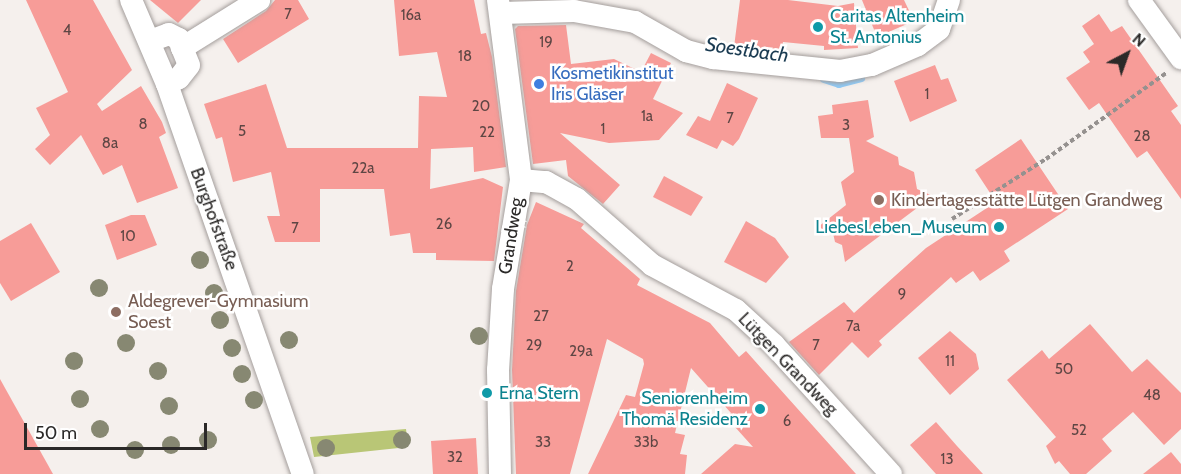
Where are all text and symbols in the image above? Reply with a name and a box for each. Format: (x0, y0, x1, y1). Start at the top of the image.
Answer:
house number: 7 (284, 6, 292, 24)
place label: Caritas Altenheim St. Antonius (830, 6, 964, 48)
house number: 16a (401, 7, 421, 25)
marker: Caritas Altenheim St. Antonius (811, 20, 825, 34)
house number: 4 (63, 22, 71, 40)
north arrow (1097, 24, 1157, 84)
text: N (1129, 29, 1150, 51)
water label: Soestbach (704, 32, 790, 68)
house number: 19 (539, 34, 553, 52)
house number: 18 (458, 48, 472, 66)
place label: Kosmetikinstitut Iris Gläser (551, 63, 674, 106)
marker: Kosmetikinstitut Iris Gläser (532, 77, 546, 91)
house number: 1 (925, 86, 929, 104)
house number: 20 (472, 98, 490, 116)
house number: 1a (641, 108, 653, 126)
house number: 7 (726, 110, 734, 128)
house number: 8 (138, 116, 148, 134)
house number: 3 (842, 117, 850, 135)
house number: 1 (601, 121, 605, 139)
house number: 5 (238, 123, 246, 141)
house number: 22 (479, 124, 495, 142)
house number: 28 (1134, 128, 1150, 146)
house number: 8a (102, 135, 118, 153)
house number: 22a (352, 160, 374, 178)
street label: Burghofstraße (185, 165, 243, 273)
place label: Kindertagesstätte Lütgen Grandweg (891, 189, 1162, 211)
marker: Kindertagesstätte Lütgen Grandweg (872, 193, 886, 207)
street label: Grandweg (494, 196, 528, 276)
house number: 26 (436, 216, 452, 234)
place label: LiebesLeben_Museum (815, 216, 987, 238)
house number: 7 (291, 220, 299, 238)
marker: LiebesLeben_Museum (992, 220, 1006, 234)
house number: 10 (120, 228, 136, 246)
house number: 2 (566, 258, 574, 276)
house number: 9 (898, 286, 906, 304)
place label: Aldegrever-Gymnasium Soest (128, 291, 309, 334)
marker: Aldegrever-Gymnasium Soest (109, 305, 123, 319)
house number: 27 (533, 308, 549, 326)
street label: Lütgen Grandweg (734, 308, 842, 420)
house number: 7a (846, 318, 860, 336)
house number: 29 (526, 337, 542, 355)
house number: 7 (812, 337, 820, 355)
house number: 29a (569, 343, 593, 361)
house number: 11 (945, 353, 955, 371)
house number: 50 (1055, 361, 1073, 379)
place label: Erna Stern (499, 382, 578, 404)
marker: Erna Stern (480, 386, 494, 400)
house number: 48 (1143, 387, 1161, 405)
place label: Seniorenheim Thomä Residenz (622, 388, 748, 430)
marker: Seniorenheim Thomä Residenz (753, 402, 767, 416)
scale bar (27, 411, 210, 449)
house number: 6 (783, 413, 791, 431)
text: 50 m (35, 422, 77, 444)
house number: 52 (1071, 422, 1087, 440)
house number: 33 (535, 434, 551, 452)
house number: 33b (634, 434, 658, 452)
house number: 32 (447, 449, 463, 467)
house number: 13 (940, 451, 954, 469)

